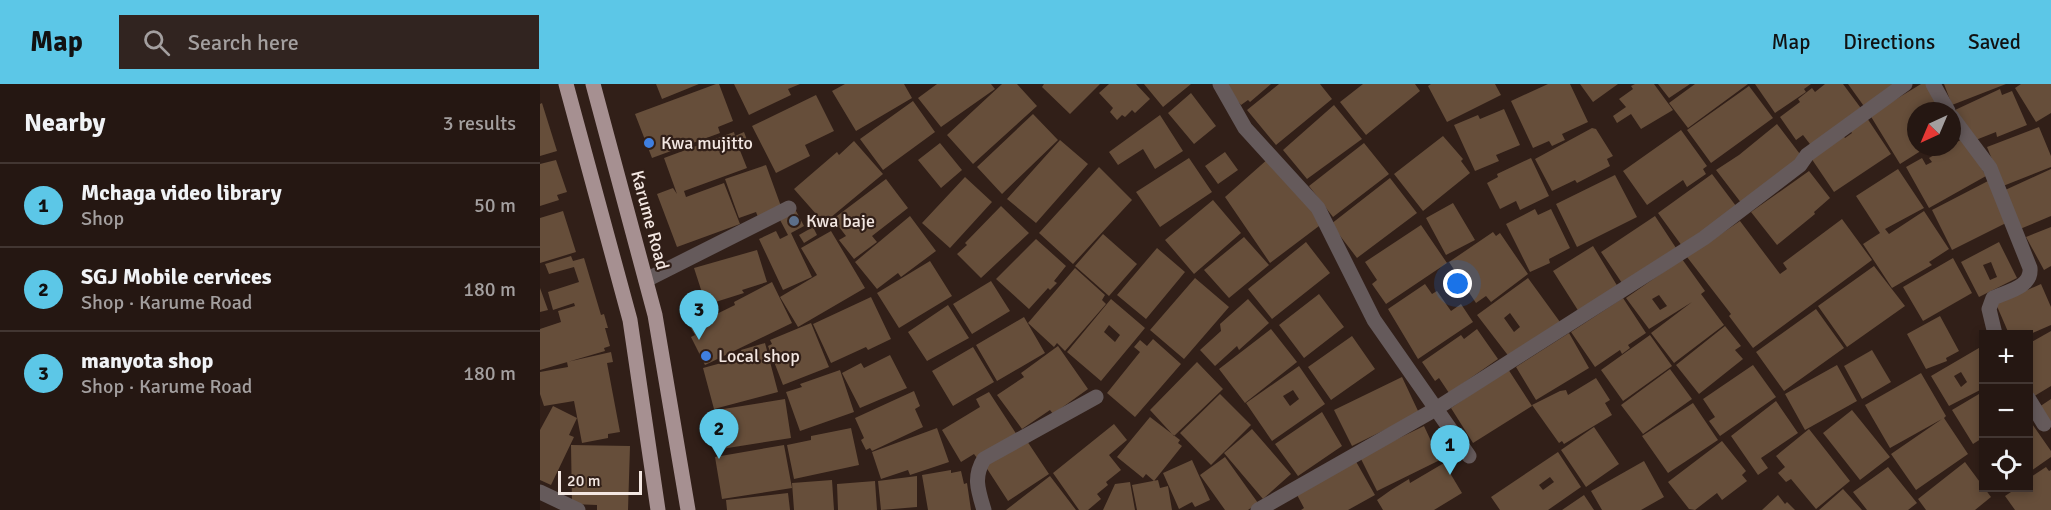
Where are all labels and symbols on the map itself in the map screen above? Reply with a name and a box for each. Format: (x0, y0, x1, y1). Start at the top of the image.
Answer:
north arrow (1907, 102, 1961, 156)
place label: Kwa mujitto (661, 132, 753, 154)
marker: Kwa mujitto (642, 136, 656, 150)
street label: Karume Road (626, 168, 674, 272)
place label: Kwa baje (806, 210, 875, 232)
marker: Kwa baje (787, 214, 801, 228)
your location (1443, 269, 1472, 298)
pin: 3 (680, 290, 718, 340)
place label: Local shop (718, 345, 800, 367)
marker: Local shop (699, 349, 713, 363)
pin: 2 (700, 410, 738, 459)
pin: 1 (1430, 426, 1470, 475)
scale bar (558, 468, 642, 496)

